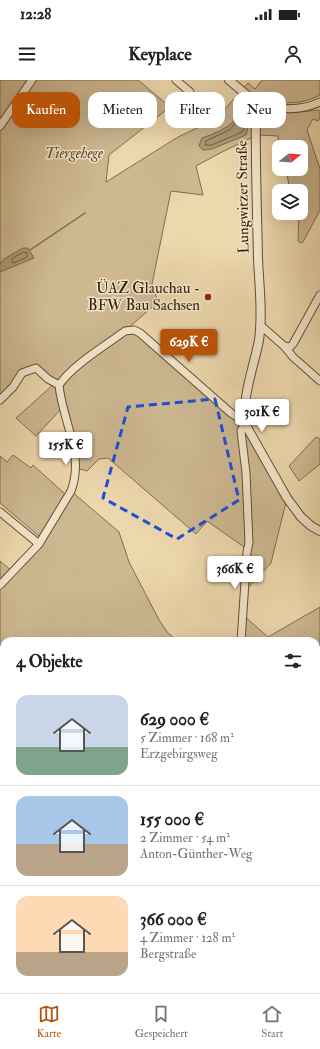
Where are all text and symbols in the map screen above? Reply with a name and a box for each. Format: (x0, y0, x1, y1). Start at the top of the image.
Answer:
text: 12:28 (20, 5, 51, 24)
icon: menu (16, 43, 38, 65)
text: Keyplace (128, 43, 192, 66)
icon: person (282, 43, 304, 65)
chip: Kaufen (12, 92, 80, 128)
chip: Mieten (88, 92, 157, 128)
chip: Filter (165, 92, 225, 128)
chip: Neu (233, 92, 286, 128)
street label: Lungwitzer Straße (233, 140, 253, 254)
north arrow (272, 140, 308, 176)
map controls (272, 140, 308, 220)
park label: Tiergehege (45, 144, 104, 163)
button: layers (272, 184, 308, 220)
place label: ÜAZ Glauchau - BFW Bau Sachsen (88, 278, 200, 315)
marker: ÜAZ Glauchau - BFW Bau Sachsen (203, 292, 213, 302)
pin: 629K € (156, 329, 222, 363)
text: 629K € (169, 334, 209, 350)
pin: 301K € (229, 399, 295, 433)
text: 301K € (244, 404, 280, 420)
pin: 155K € (33, 432, 99, 466)
text: 155K € (48, 437, 84, 453)
pin: 366K € (202, 556, 268, 590)
text: 366K € (216, 561, 254, 577)
icon: filters (282, 650, 304, 672)
text: 4 Objekte (16, 651, 83, 672)
text: 629 000 € (140, 709, 209, 730)
icon: home (48, 711, 96, 759)
text: 5 Zimmer · 168 m² (140, 730, 234, 746)
text: Erzgebirgsweg (140, 746, 218, 762)
text: 155 000 € (140, 809, 204, 830)
icon: home (48, 812, 96, 860)
text: 2 Zimmer · 54 m² (140, 830, 230, 846)
text: Anton-Günther-Weg (140, 846, 253, 862)
text: 366 000 € (140, 909, 207, 930)
icon: home (48, 912, 96, 960)
text: 4 Zimmer · 128 m² (140, 930, 235, 946)
text: Bergstraße (140, 946, 196, 962)
tab: Karte (37, 1003, 61, 1040)
tab: Gespeichert (135, 1003, 188, 1040)
tab: Start (261, 1003, 283, 1040)

